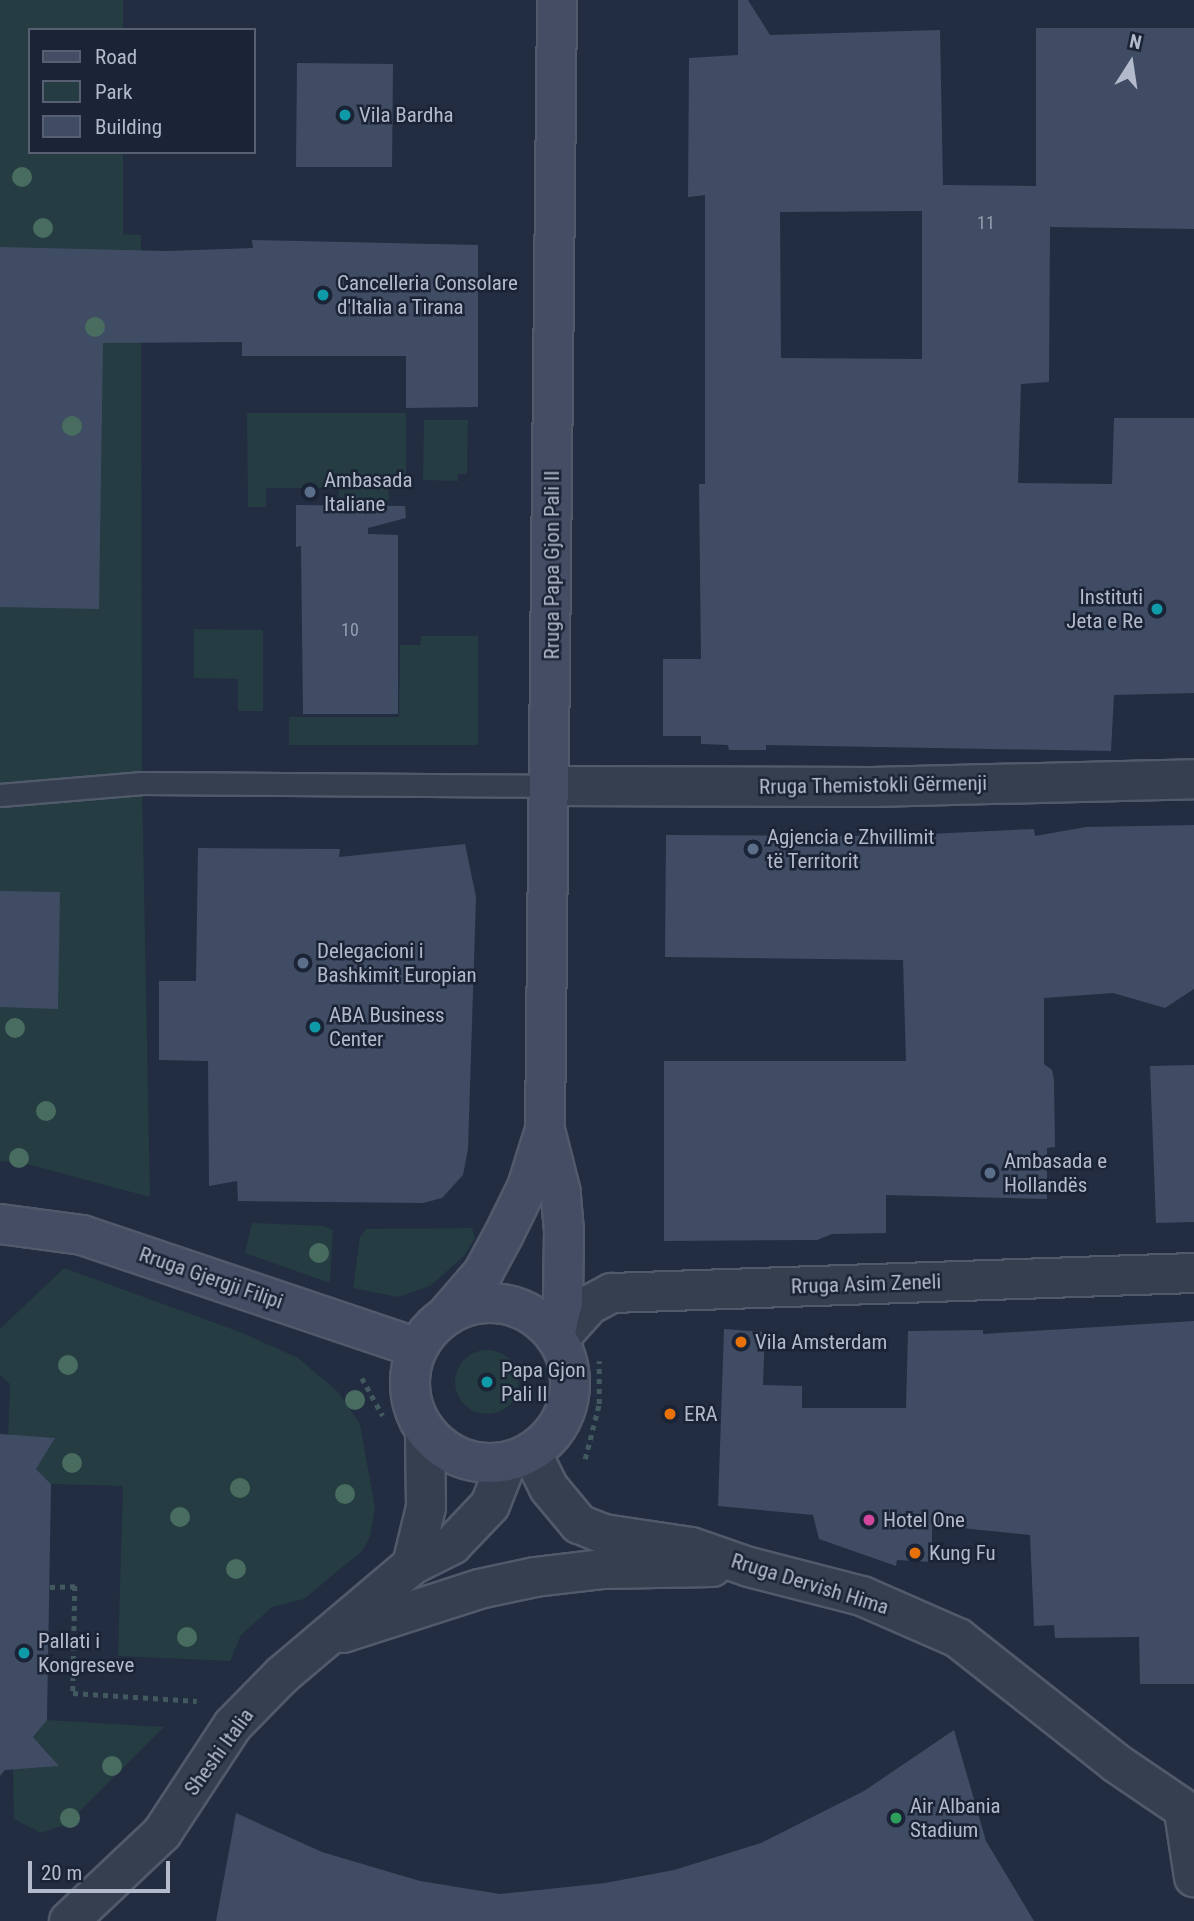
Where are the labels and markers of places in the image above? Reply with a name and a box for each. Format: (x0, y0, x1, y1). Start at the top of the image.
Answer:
place label: Vila Bardha (359, 102, 454, 128)
marker: Vila Bardha (337, 107, 353, 123)
place label: Cancelleria Consolare d'Italia a Tirana (337, 270, 518, 320)
marker: Cancelleria Consolare d'Italia a Tirana (315, 287, 331, 303)
place label: Ambasada Italiane (324, 467, 412, 517)
marker: Ambasada Italiane (302, 484, 318, 500)
place label: Instituti Jeta e Re (1066, 584, 1143, 634)
marker: Instituti Jeta e Re (1149, 601, 1165, 617)
place label: Agjencia e Zhvillimit të Territorit (767, 824, 934, 874)
marker: Agjencia e Zhvillimit të Territorit (745, 841, 761, 857)
place label: Delegacioni i Bashkimit Europian (317, 938, 477, 988)
marker: Delegacioni i Bashkimit Europian (295, 955, 311, 971)
place label: ABA Business Center (329, 1002, 445, 1052)
marker: ABA Business Center (307, 1019, 323, 1035)
place label: Ambasada e Hollandës (1004, 1148, 1107, 1198)
marker: Ambasada e Hollandës (982, 1165, 998, 1181)
place label: Vila Amsterdam (755, 1329, 887, 1355)
marker: Vila Amsterdam (733, 1334, 749, 1350)
place label: Papa Gjon Pali II (501, 1357, 586, 1407)
marker: Papa Gjon Pali II (479, 1374, 495, 1390)
place label: ERA (684, 1401, 718, 1427)
marker: ERA (662, 1406, 678, 1422)
place label: Hotel One (883, 1507, 965, 1533)
marker: Hotel One (861, 1512, 877, 1528)
place label: Kung Fu (929, 1540, 996, 1566)
marker: Kung Fu (907, 1545, 923, 1561)
place label: Pallati i Kongreseve (38, 1628, 134, 1678)
marker: Pallati i Kongreseve (16, 1645, 32, 1661)
place label: Air Albania Stadium (910, 1793, 1001, 1843)
marker: Air Albania Stadium (888, 1810, 904, 1826)

